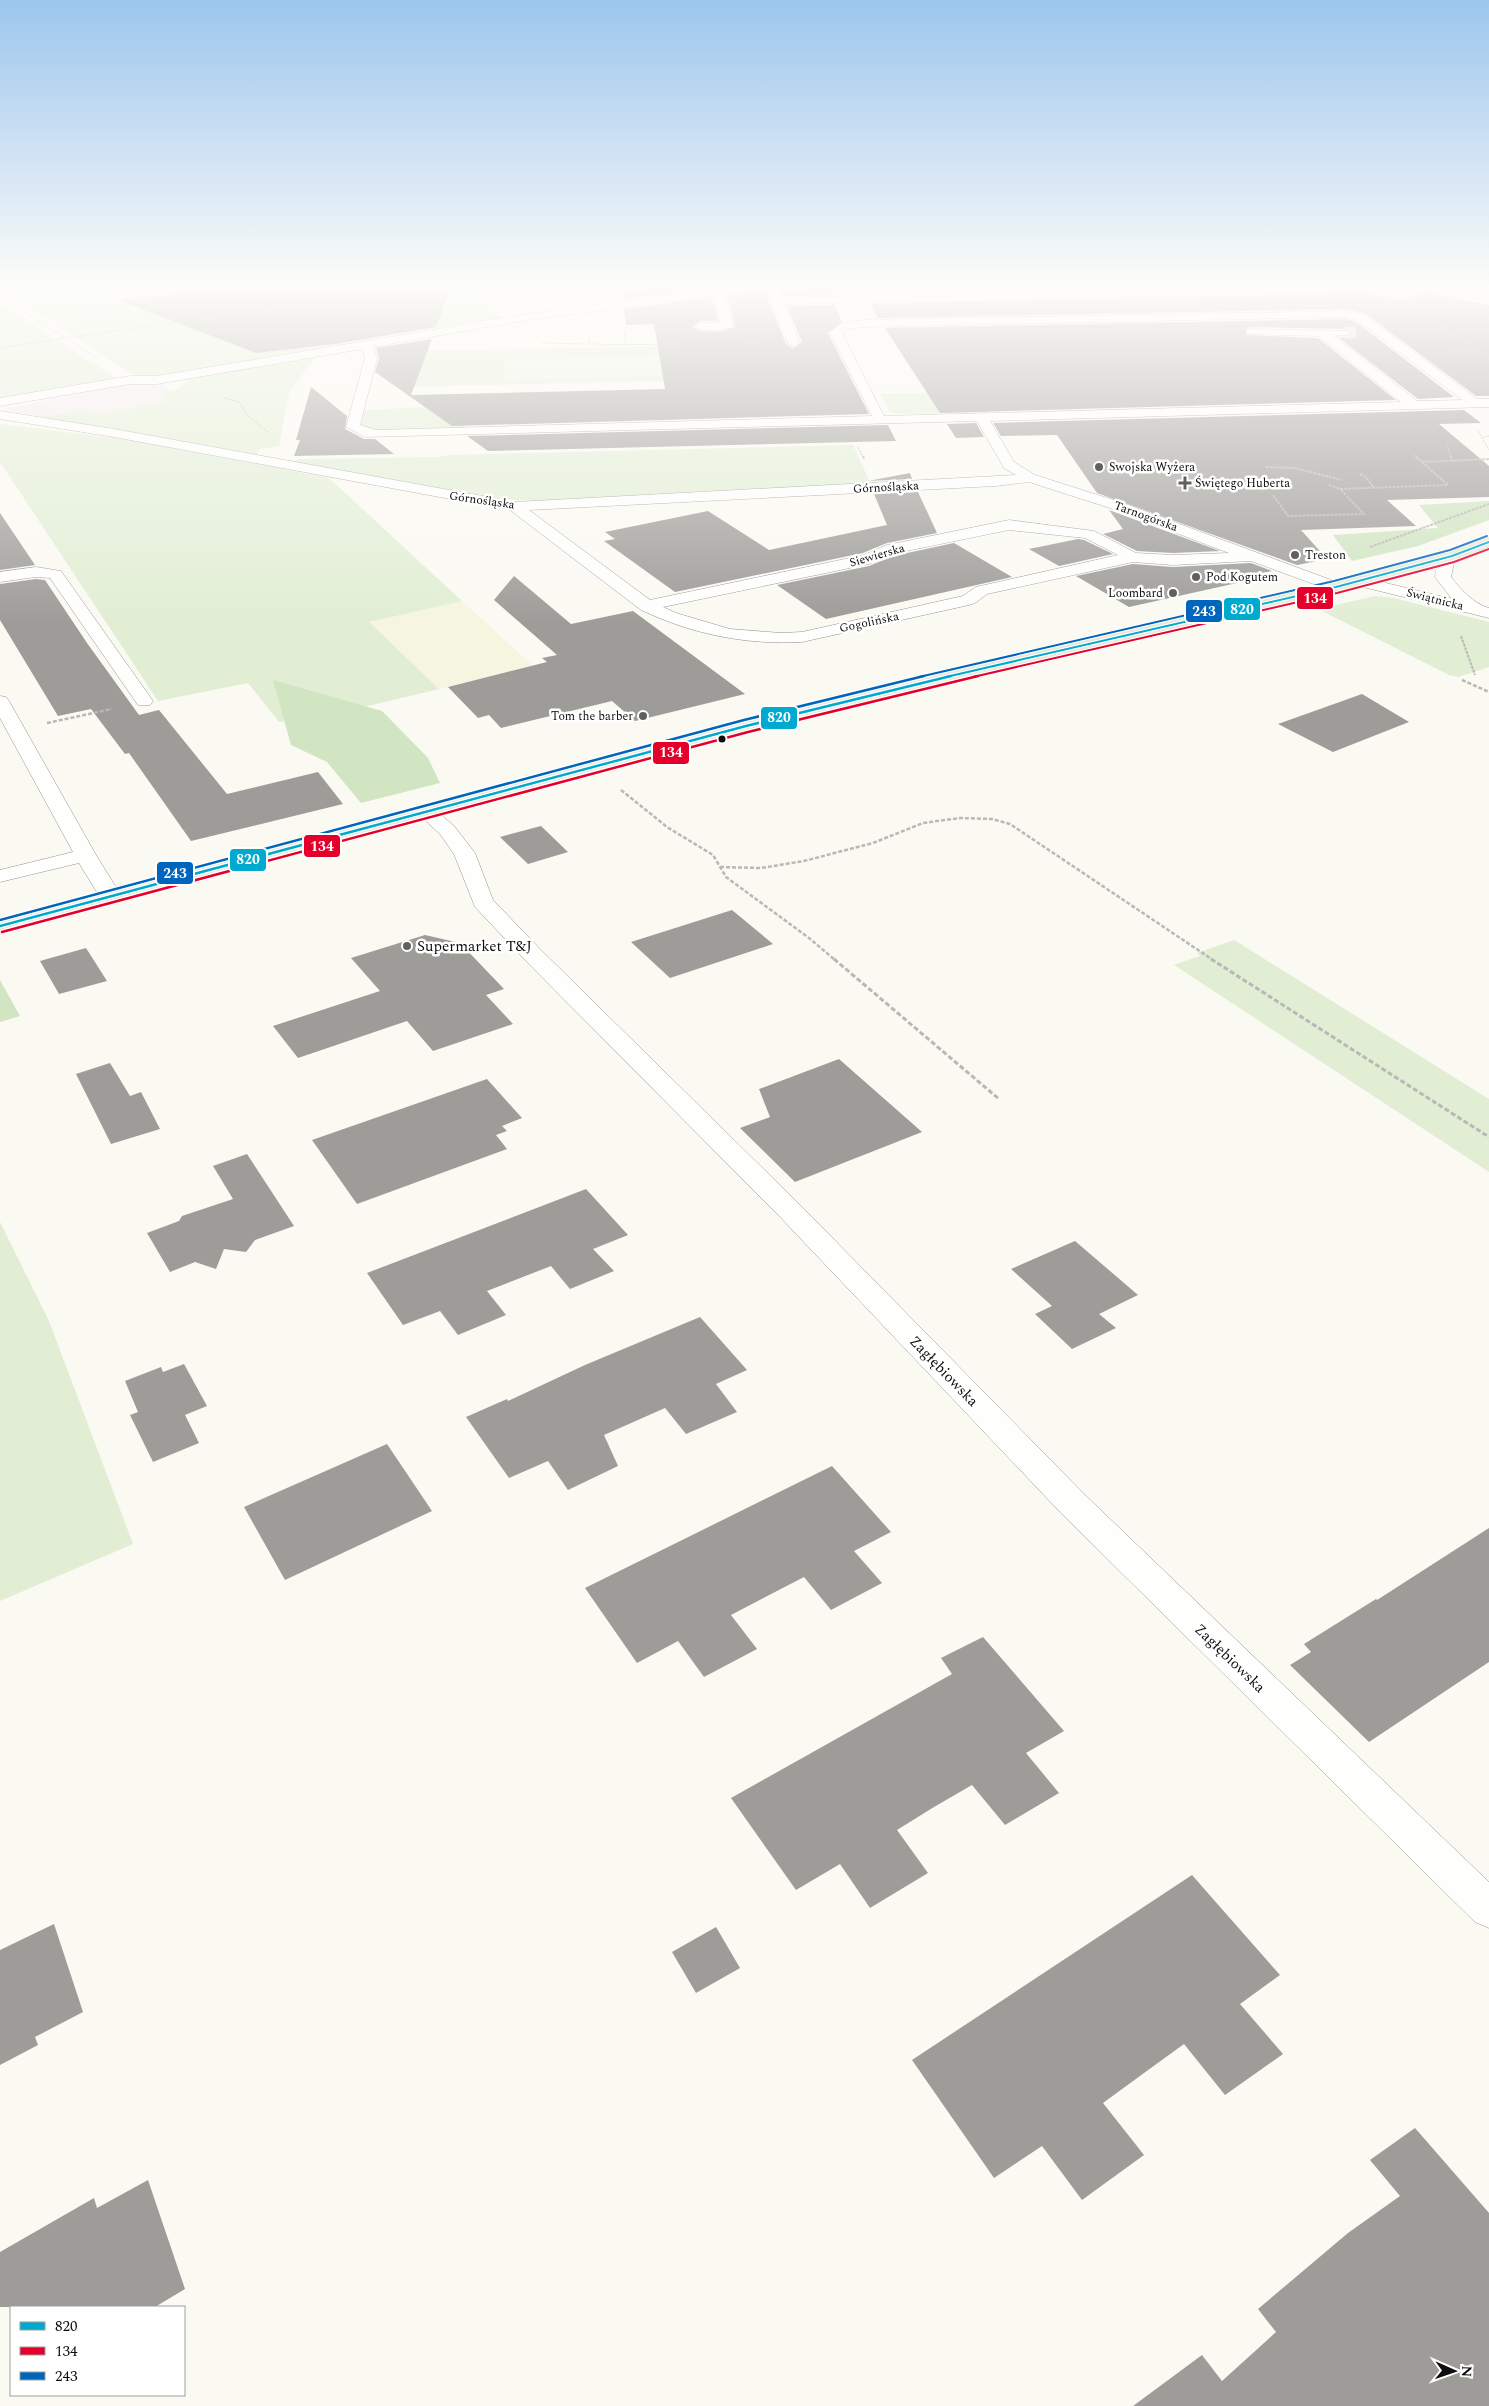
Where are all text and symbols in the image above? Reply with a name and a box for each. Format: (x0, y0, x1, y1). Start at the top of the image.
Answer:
place label: Swojska Wyżera (1109, 458, 1195, 477)
marker: Swojska Wyżera (1093, 461, 1105, 473)
place label: Świętego Huberta (1195, 474, 1290, 493)
street label: Górnośląska (853, 476, 920, 499)
marker: Świętego Huberta (1179, 477, 1191, 489)
street label: Górnośląska (448, 486, 516, 515)
street label: Tarnogórska (1111, 496, 1181, 537)
street label: Siewierska (847, 538, 907, 572)
place label: Treston (1305, 546, 1346, 565)
marker: Treston (1289, 549, 1301, 561)
place label: Pod Kogutem (1206, 568, 1278, 587)
marker: Pod Kogutem (1190, 571, 1202, 583)
street label: Świątnicka (1404, 583, 1466, 616)
place label: Loombard (1108, 584, 1163, 603)
line badge: 134 (1296, 586, 1334, 610)
marker: Loombard (1167, 587, 1179, 599)
text: 134 (1303, 588, 1327, 609)
line badge: 820 (1223, 597, 1261, 621)
line badge: 243 (1185, 599, 1223, 623)
text: 820 (1230, 599, 1254, 620)
text: 243 (1192, 601, 1216, 622)
street label: Gogolińska (838, 607, 901, 638)
line badge: 820 (760, 706, 798, 730)
place label: Tom the barber (551, 707, 633, 726)
text: 820 (767, 707, 791, 728)
marker: Tom the barber (637, 710, 649, 722)
unlabelled marker (717, 734, 727, 744)
line badge: 134 (652, 741, 690, 765)
text: 134 (659, 742, 683, 763)
line badge: 134 (303, 834, 341, 858)
text: 134 (310, 836, 334, 857)
line badge: 820 (229, 848, 267, 872)
text: 820 (236, 849, 260, 870)
line badge: 243 (156, 861, 194, 885)
text: 243 (163, 863, 187, 884)
place label: Supermarket T&J (417, 935, 532, 958)
marker: Supermarket T&J (401, 940, 413, 952)
street label: Zagłębiowska (904, 1331, 984, 1413)
street label: Zagłębiowska (1189, 1618, 1271, 1699)
legend (10, 2306, 185, 2396)
text: 820 (55, 2315, 78, 2338)
text: 134 (55, 2340, 78, 2363)
north arrow (1429, 2346, 1479, 2396)
text: 243 (55, 2365, 78, 2388)
text: N (1456, 2365, 1477, 2378)

